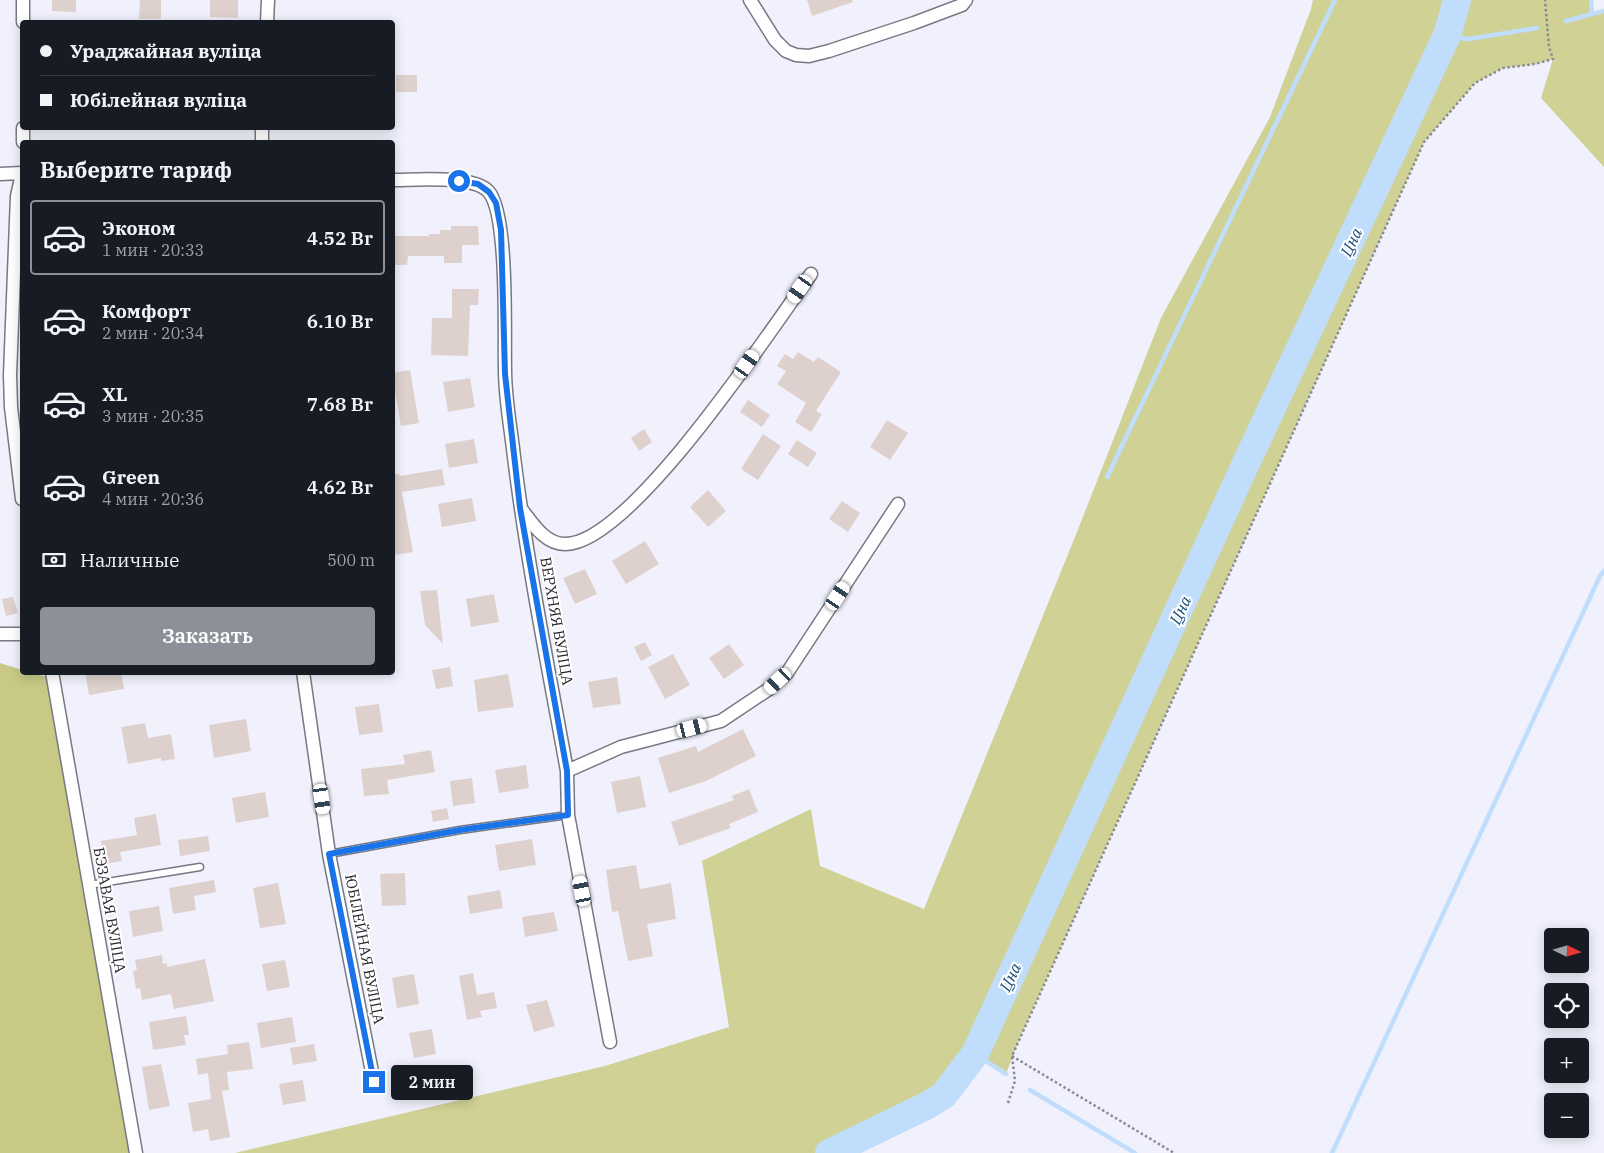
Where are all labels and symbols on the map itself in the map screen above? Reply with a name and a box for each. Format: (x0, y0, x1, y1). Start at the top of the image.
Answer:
route start (448, 170, 470, 192)
water label: Цна (1335, 224, 1366, 260)
car (785, 272, 814, 306)
car (732, 347, 761, 381)
street label: ВЕРХНЯЯ ВУЛІЦА (536, 555, 578, 687)
car (823, 579, 852, 613)
water label: Цна (1164, 592, 1195, 628)
car (761, 665, 794, 697)
car (675, 717, 708, 739)
car (312, 783, 331, 815)
street label: БЭЗАВАЯ ВУЛІЦА (90, 846, 131, 975)
street label: ЮБІЛЕЙНАЯ ВУЛІЦА (341, 872, 389, 1026)
car (571, 875, 592, 907)
north arrow (1544, 928, 1589, 972)
water label: Цна (994, 959, 1025, 995)
callout: 2 мин (392, 1064, 474, 1100)
route end (363, 1071, 385, 1093)

